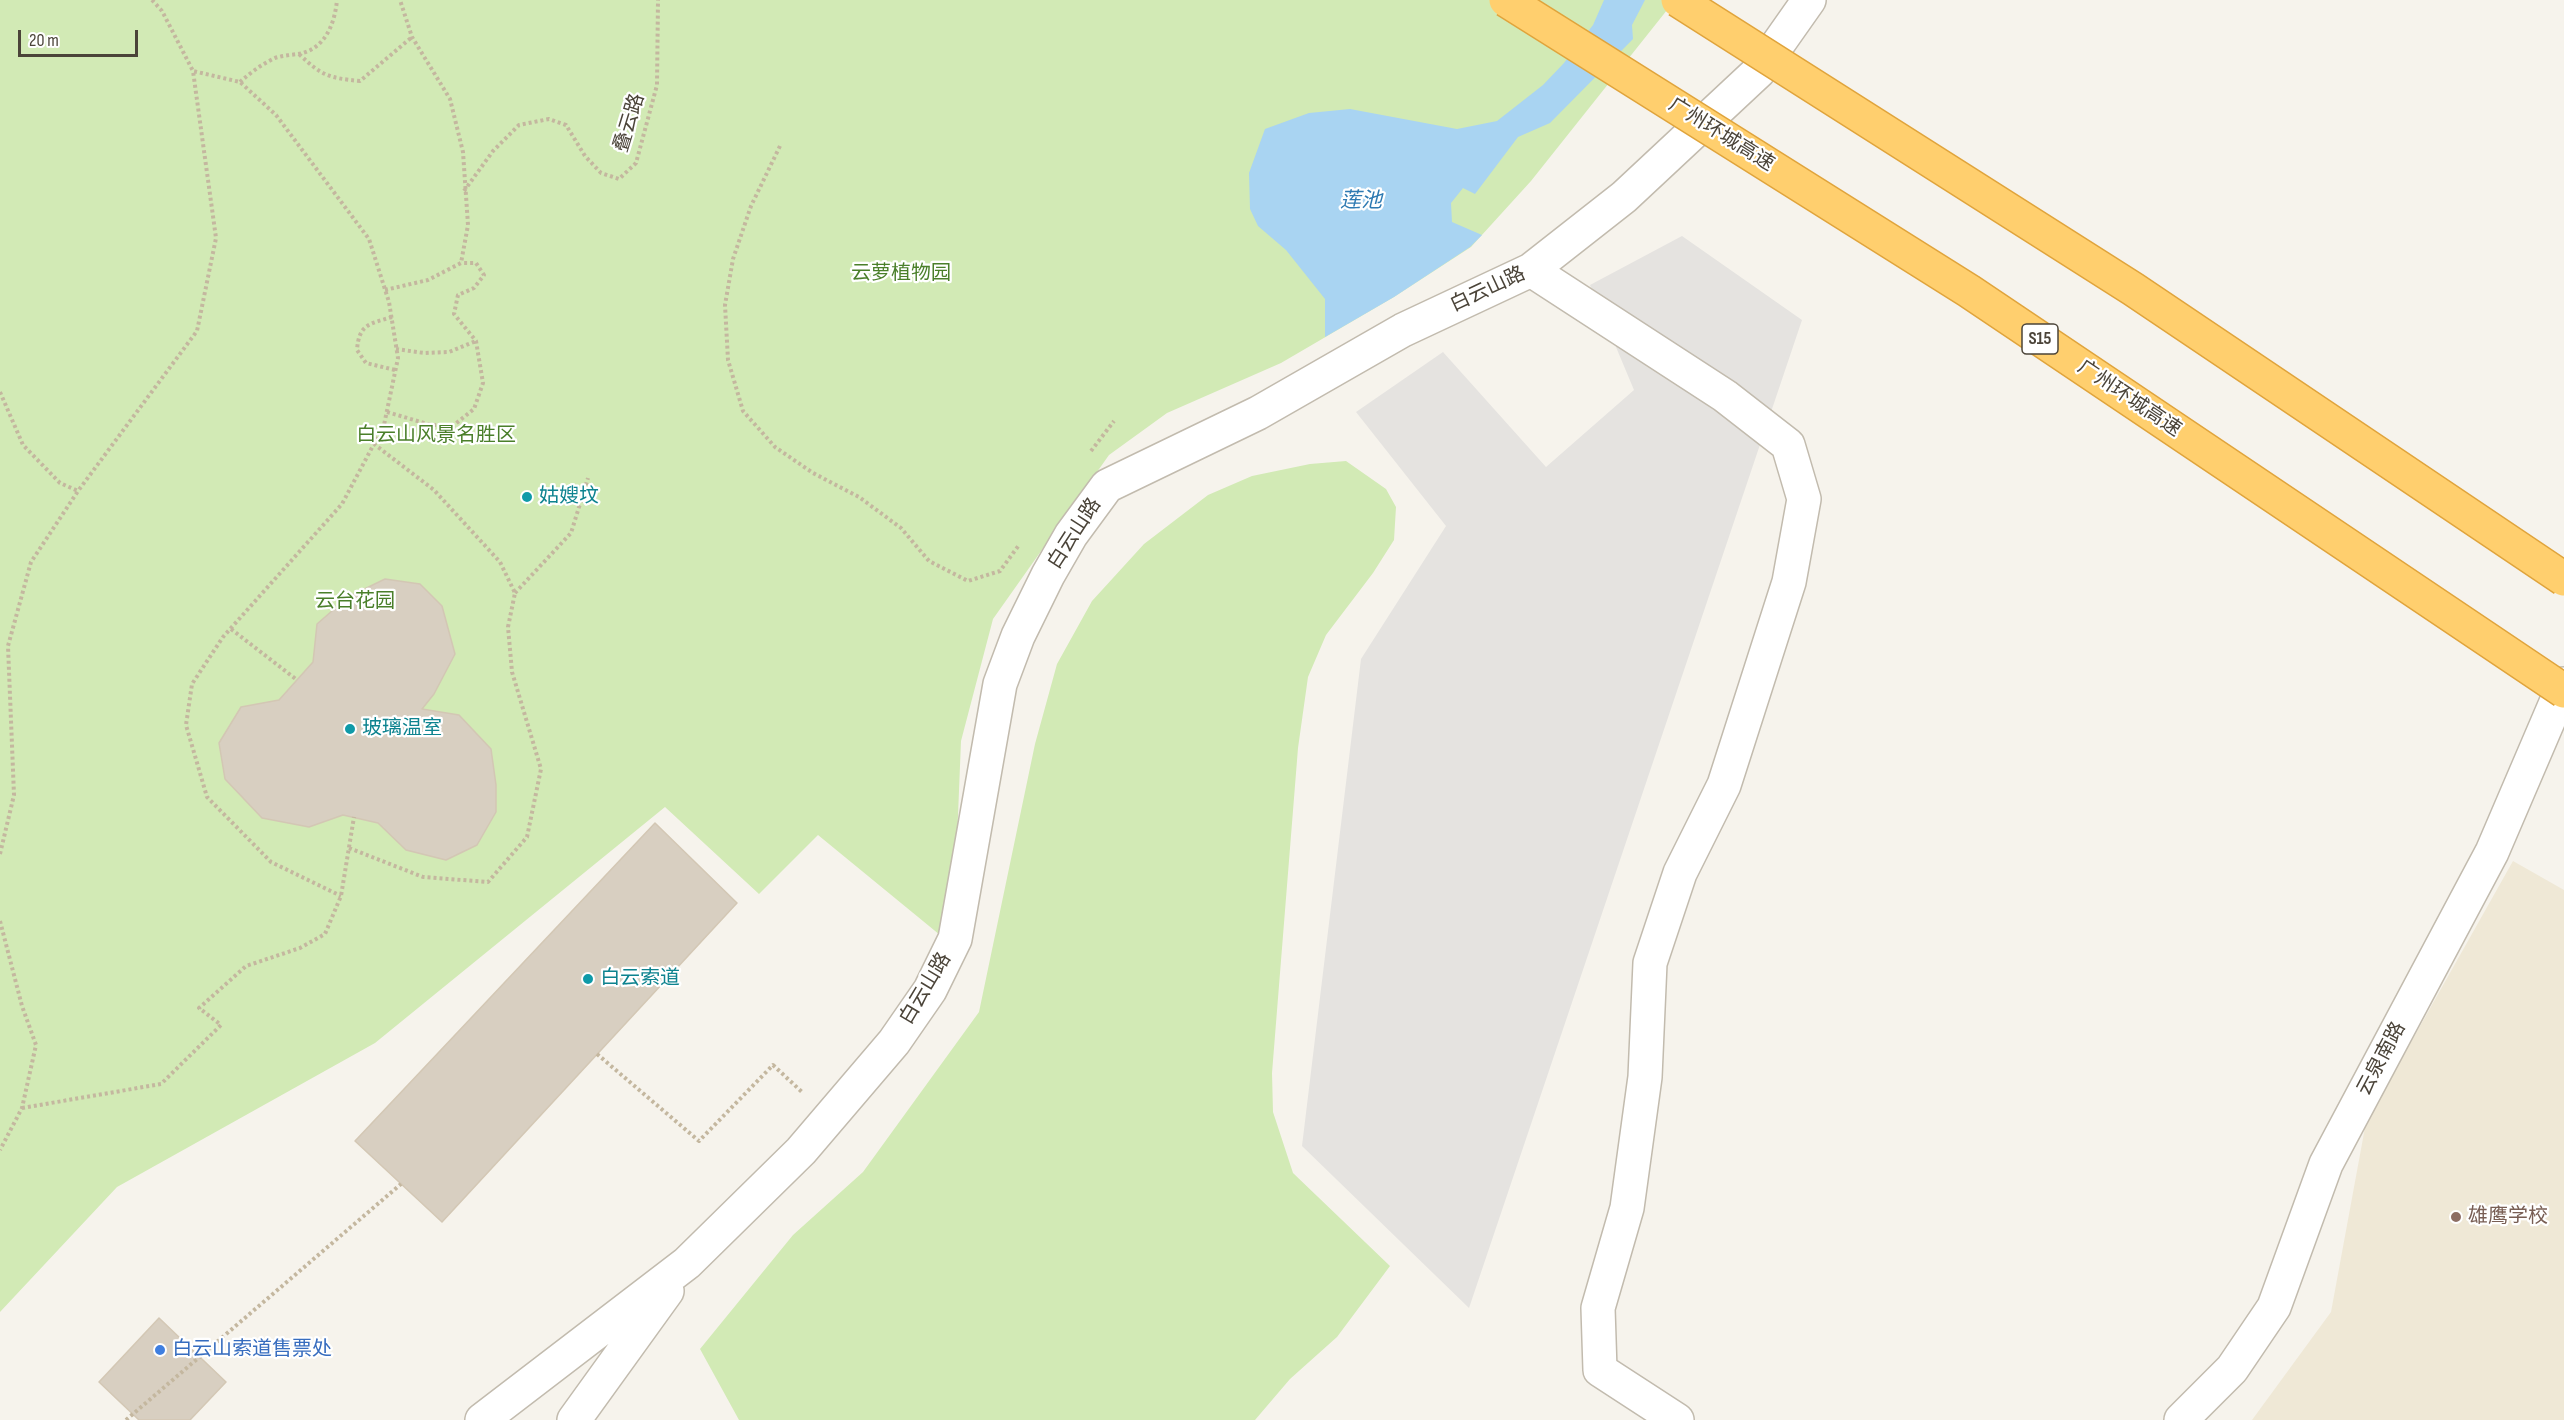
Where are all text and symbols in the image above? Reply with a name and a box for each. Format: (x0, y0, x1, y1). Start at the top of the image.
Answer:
scale bar (21, 18, 141, 56)
text: 20 m (29, 30, 59, 51)
street label: 叠云路 (610, 91, 650, 155)
street label: 广州环城高速 (1664, 93, 1778, 177)
water label: 莲池 (1340, 189, 1382, 215)
park label: 云萝植物园 (851, 262, 951, 286)
street label: 白云山路 (1447, 262, 1529, 318)
road number: S15 (2022, 324, 2058, 354)
street label: 广州环城高速 (2073, 356, 2185, 442)
park label: 白云山风景名胜区 (356, 424, 516, 448)
place label: 姑嫂坟 (539, 485, 599, 509)
marker: 姑嫂坟 (520, 490, 534, 504)
street label: 白云山路 (1043, 494, 1107, 574)
park label: 云台花园 (315, 590, 395, 614)
place label: 玻璃温室 (362, 717, 442, 741)
marker: 玻璃温室 (343, 722, 357, 736)
street label: 白云山路 (895, 949, 957, 1029)
place label: 白云索道 (600, 967, 680, 991)
marker: 白云索道 (581, 972, 595, 986)
street label: 云泉南路 (2353, 1018, 2411, 1100)
place label: 雄鹰学校 (2468, 1205, 2548, 1229)
marker: 雄鹰学校 (2449, 1210, 2463, 1224)
place label: 白云山索道售票处 (172, 1338, 332, 1362)
marker: 白云山索道售票处 (153, 1343, 167, 1357)

